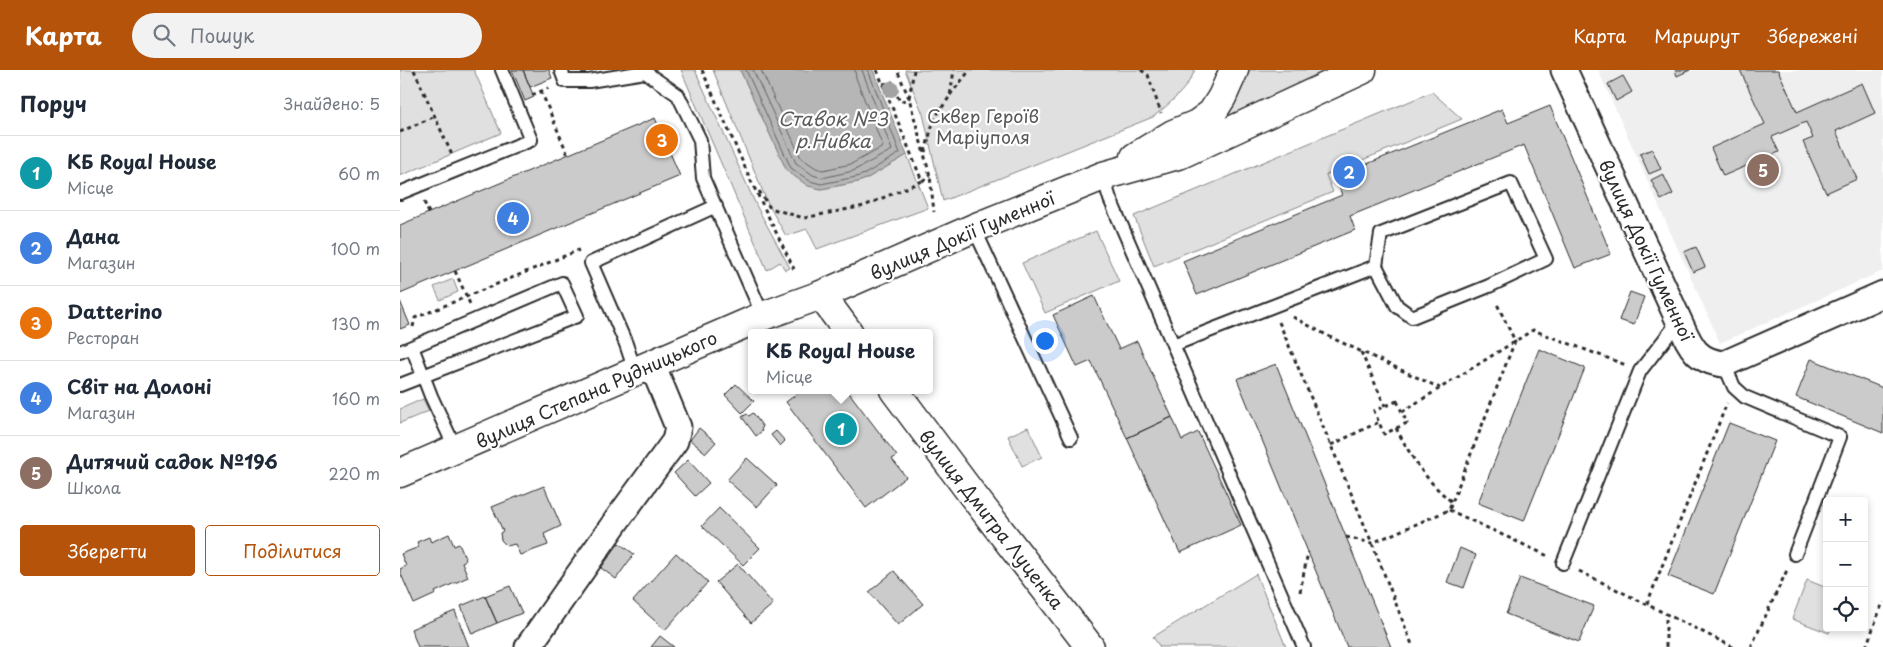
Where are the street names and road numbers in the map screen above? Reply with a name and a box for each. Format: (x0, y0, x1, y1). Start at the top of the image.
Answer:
street label: вулиця Докії Гуменної (1593, 155, 1701, 346)
street label: вулиця Докії Гуменної (866, 184, 1059, 286)
street label: вулиця Степана Рудницького (471, 323, 721, 455)
street label: вулиця Дмитра Луценка (913, 423, 1071, 615)

